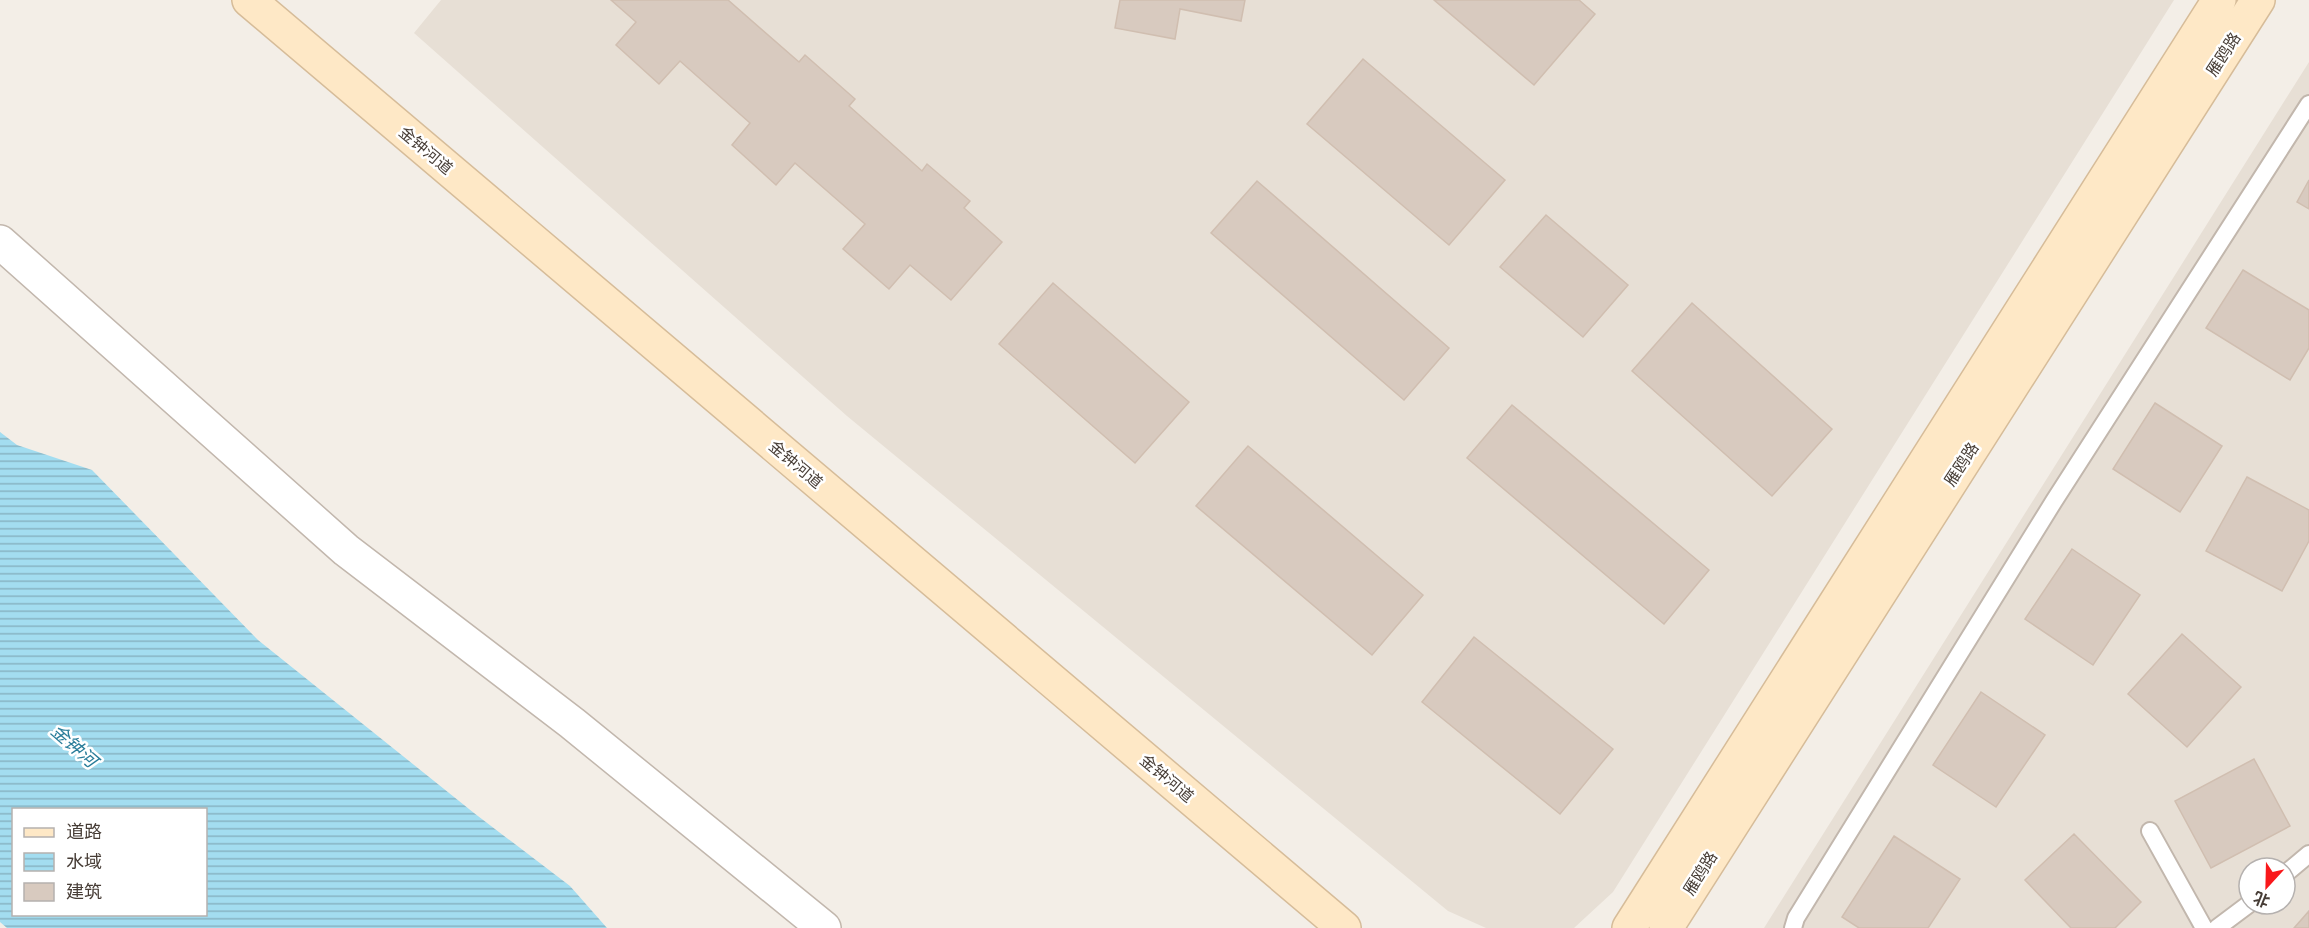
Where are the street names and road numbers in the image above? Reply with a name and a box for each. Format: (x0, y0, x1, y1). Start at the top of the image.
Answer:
street label: 雁鸥路 (2202, 28, 2244, 80)
street label: 金钟河道 (395, 122, 457, 178)
street label: 金钟河道 (765, 436, 827, 492)
street label: 雁鸥路 (1940, 438, 1982, 490)
street label: 金钟河道 (1136, 750, 1198, 806)
street label: 雁鸥路 (1679, 847, 1721, 899)

